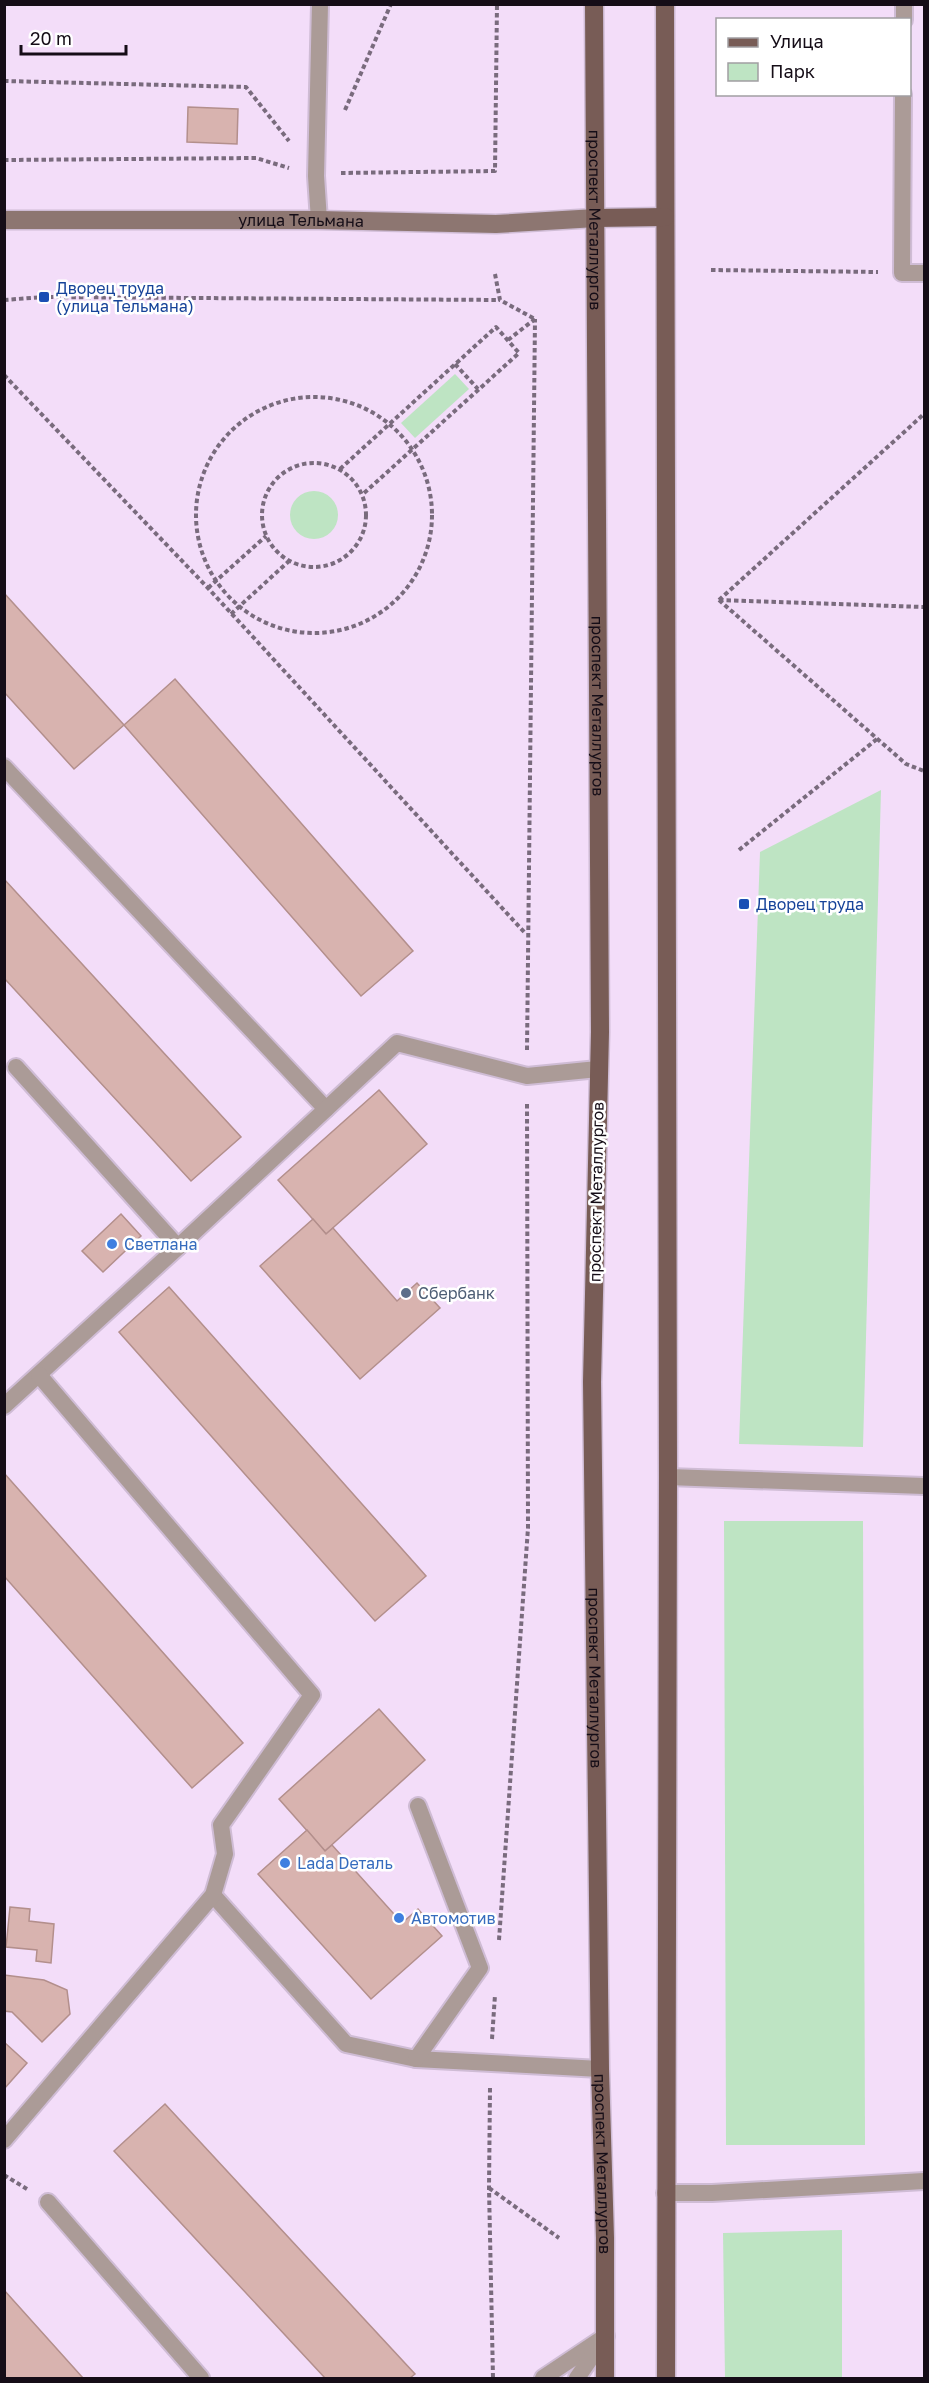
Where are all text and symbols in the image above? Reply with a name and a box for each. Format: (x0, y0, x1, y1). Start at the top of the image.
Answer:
scale bar (21, 18, 126, 56)
legend (716, 18, 911, 96)
text: 20 m (30, 27, 72, 49)
text: Улица (770, 30, 824, 52)
text: Парк (770, 60, 815, 82)
street label: проспект Металлургов (585, 130, 606, 310)
street label: улица Тельмана (238, 210, 364, 231)
place label: Дворец труда (улица Тельмана) (56, 278, 194, 316)
marker: Дворец труда (улица Тельмана) (37, 290, 51, 304)
street label: проспект Металлургов (588, 616, 609, 796)
place label: Дворец труда (756, 894, 864, 914)
marker: Дворец труда (737, 897, 751, 911)
street label: проспект Металлургов (584, 1102, 608, 1282)
place label: Светлана (124, 1234, 197, 1254)
marker: Светлана (105, 1237, 119, 1251)
place label: Сбербанк (418, 1283, 495, 1303)
marker: Сбербанк (399, 1286, 413, 1300)
street label: проспект Металлургов (584, 1587, 606, 1768)
place label: Lada Dеталь (297, 1853, 393, 1873)
marker: Lada Dеталь (278, 1856, 292, 1870)
place label: Автомотив (411, 1908, 495, 1928)
marker: Автомотив (392, 1911, 406, 1925)
street label: проспект Металлургов (590, 2073, 615, 2254)

